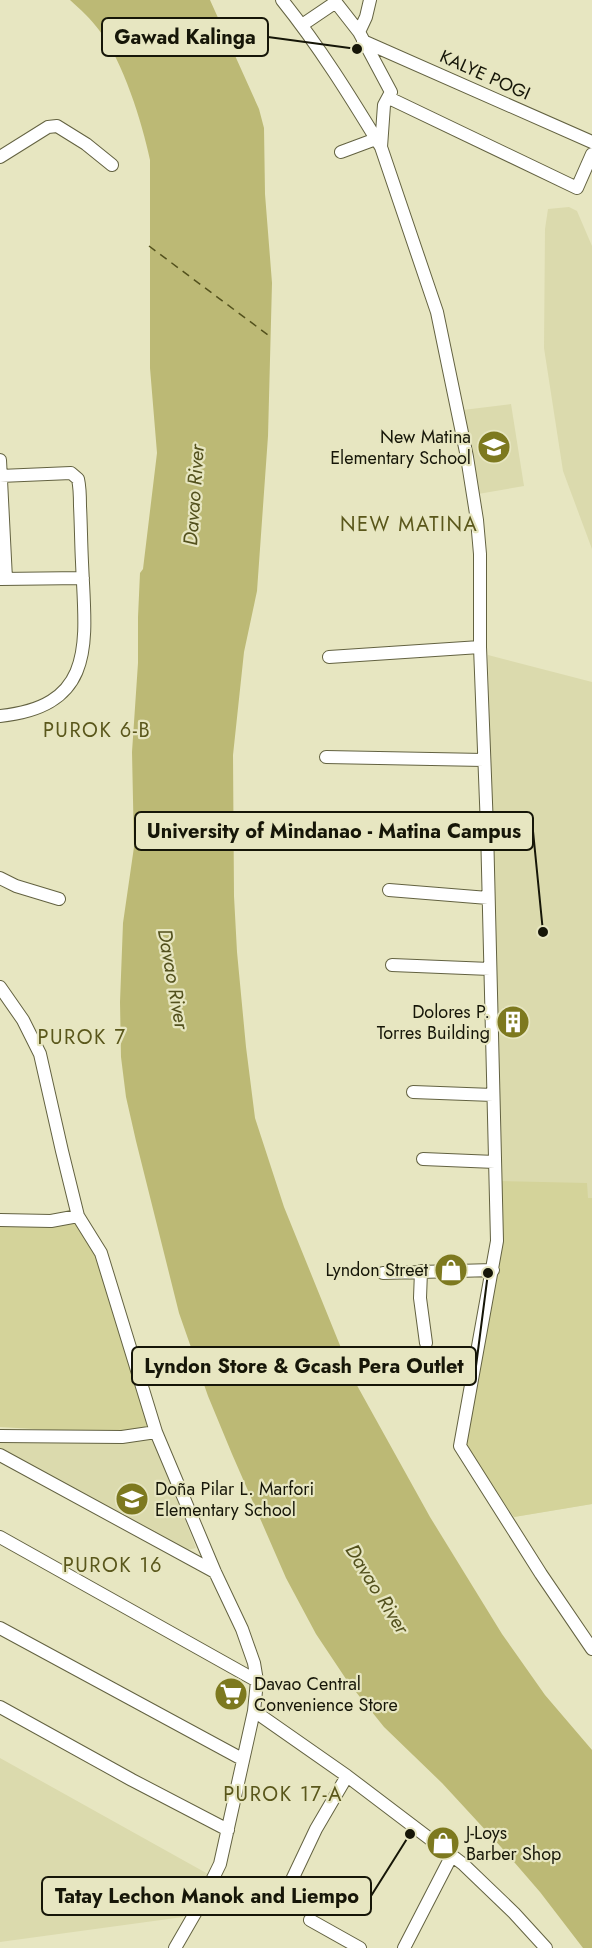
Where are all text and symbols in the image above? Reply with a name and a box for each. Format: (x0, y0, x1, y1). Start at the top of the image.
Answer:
callout: Gawad Kalinga (102, 18, 268, 56)
text: Gawad Kalinga (114, 23, 256, 52)
street label: KALYE POGI (436, 43, 534, 107)
place label: New Matina Elementary School (330, 424, 471, 471)
school or university icon: New Matina Elementary School (476, 429, 512, 465)
water label: Davao River (176, 442, 212, 546)
district label: NEW MATINA (340, 510, 478, 539)
district label: PUROK 6-B (43, 716, 151, 745)
callout: University of Mindanao - Matina Campus (135, 812, 533, 850)
text: University of Mindanao - Matina Campus (147, 817, 521, 846)
water label: Davao River (150, 927, 196, 1033)
place label: Dolores P. Torres Building (377, 999, 490, 1046)
building icon: Dolores P. Torres Building (495, 1004, 531, 1040)
district label: PUROK 7 (38, 1023, 126, 1052)
shop icon: Lyndon Street (433, 1252, 469, 1288)
place label: Lyndon Street (326, 1257, 429, 1283)
callout: Lyndon Store & Gcash Pera Outlet (132, 1347, 476, 1385)
text: Lyndon Store & Gcash Pera Outlet (144, 1352, 464, 1381)
place label: Doña Pilar L. Marfori Elementary School (155, 1476, 314, 1523)
school or university icon: Doña Pilar L. Marfori Elementary School (114, 1481, 150, 1517)
water label: Davao River (338, 1538, 417, 1641)
district label: PUROK 16 (63, 1551, 163, 1580)
place label: Davao Central Convenience Store (254, 1671, 398, 1718)
supermarket icon: Davao Central Convenience Store (213, 1676, 249, 1712)
district label: PUROK 17-A (223, 1780, 343, 1809)
place label: J-Loys Barber Shop (464, 1820, 561, 1867)
shop icon: J-Loys Barber Shop (425, 1825, 461, 1861)
callout: Tatay Lechon Manok and Liempo (42, 1877, 371, 1915)
text: Tatay Lechon Manok and Liempo (55, 1882, 359, 1911)

